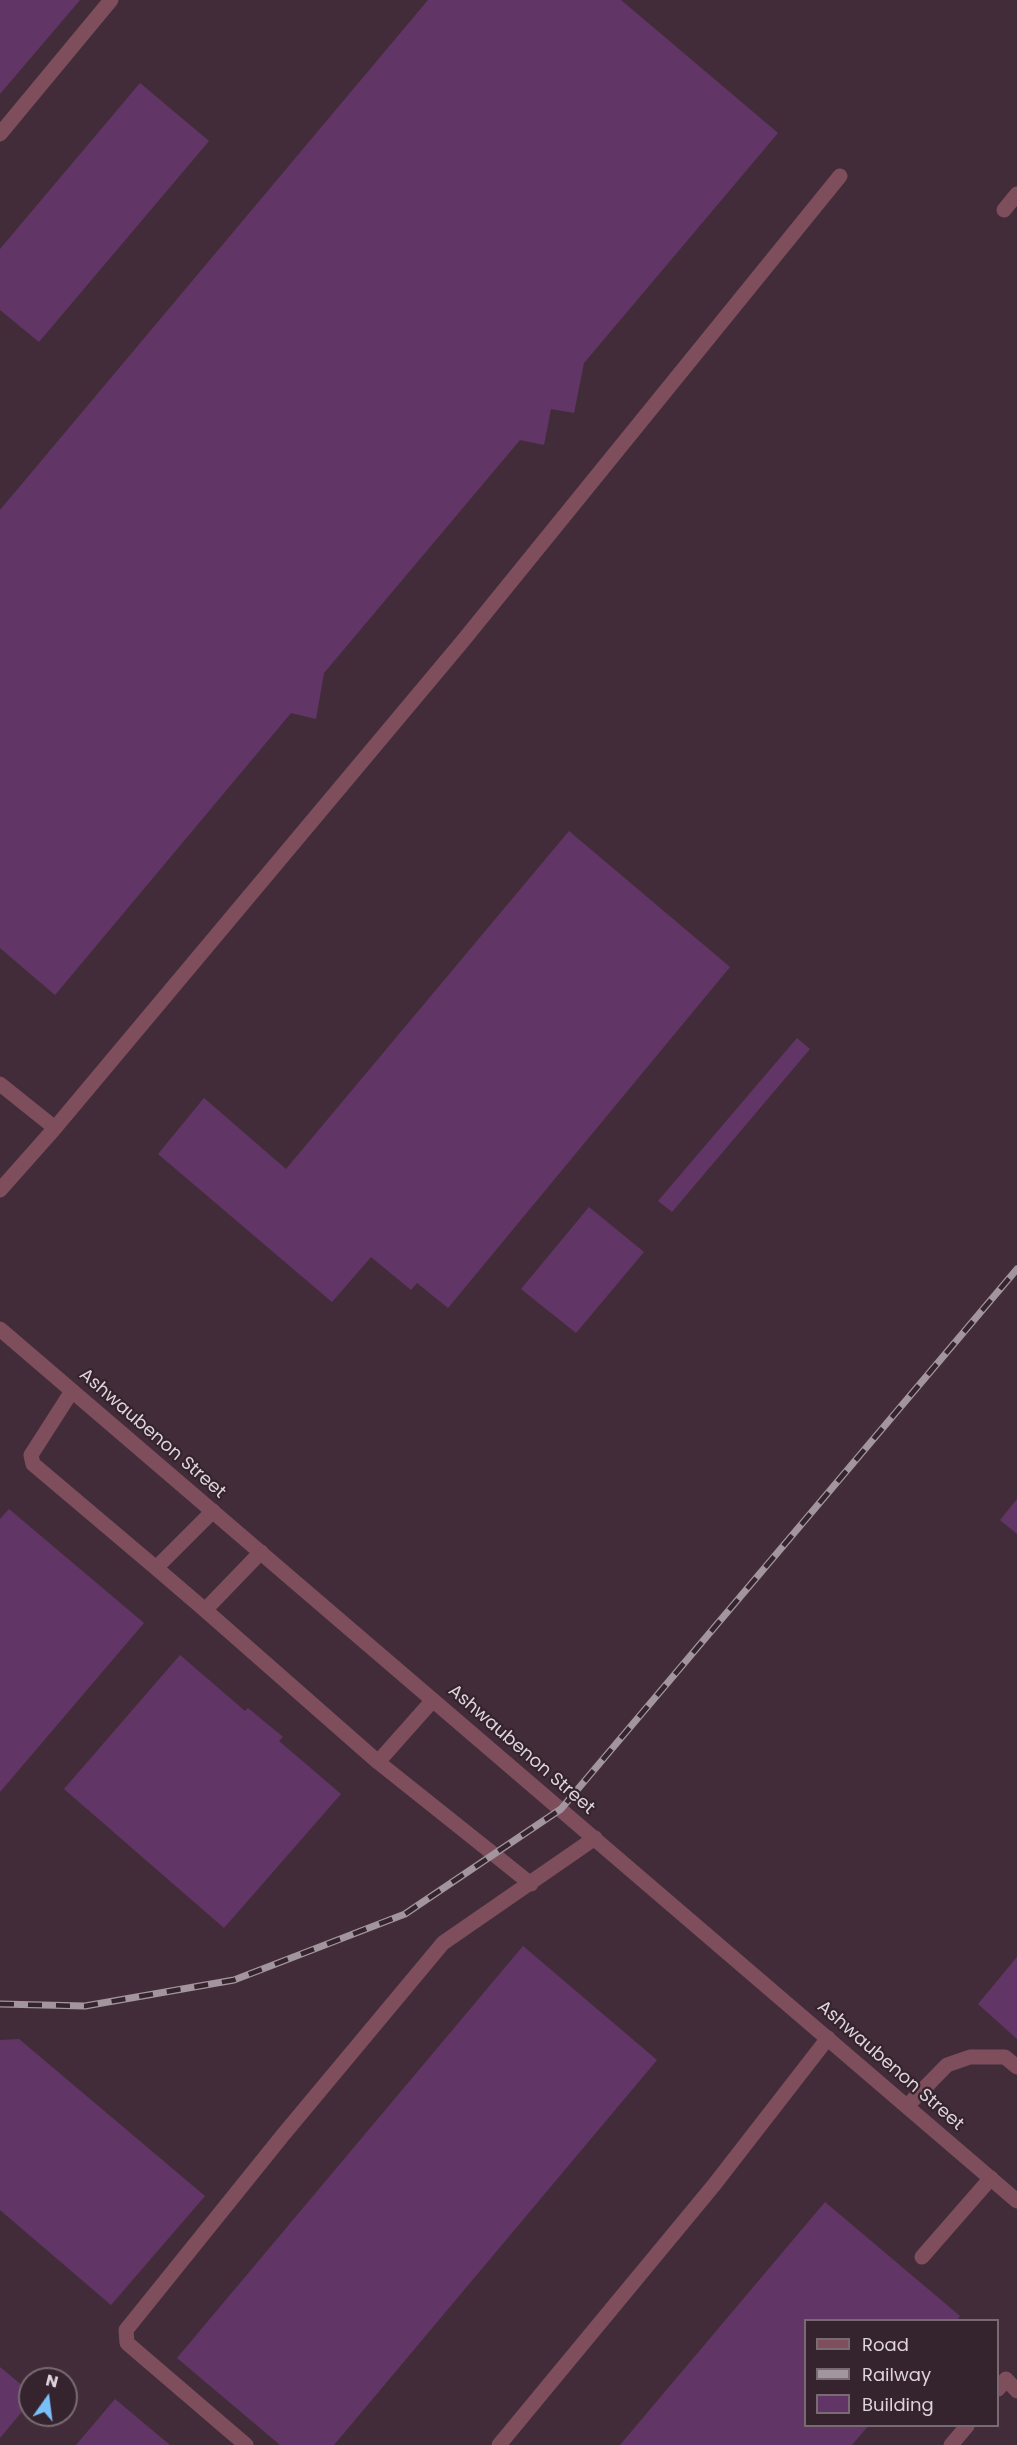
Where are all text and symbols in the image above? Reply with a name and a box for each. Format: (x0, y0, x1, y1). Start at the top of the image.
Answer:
street label: Ashwaubenon Street (74, 1365, 230, 1503)
street label: Ashwaubenon Street (443, 1681, 599, 1819)
street label: Ashwaubenon Street (812, 1997, 968, 2135)
legend (804, 2319, 999, 2427)
text: Road (862, 2332, 909, 2357)
text: Railway (862, 2362, 931, 2387)
north arrow (18, 2367, 78, 2427)
text: N (43, 2368, 61, 2394)
text: Building (862, 2392, 934, 2417)

